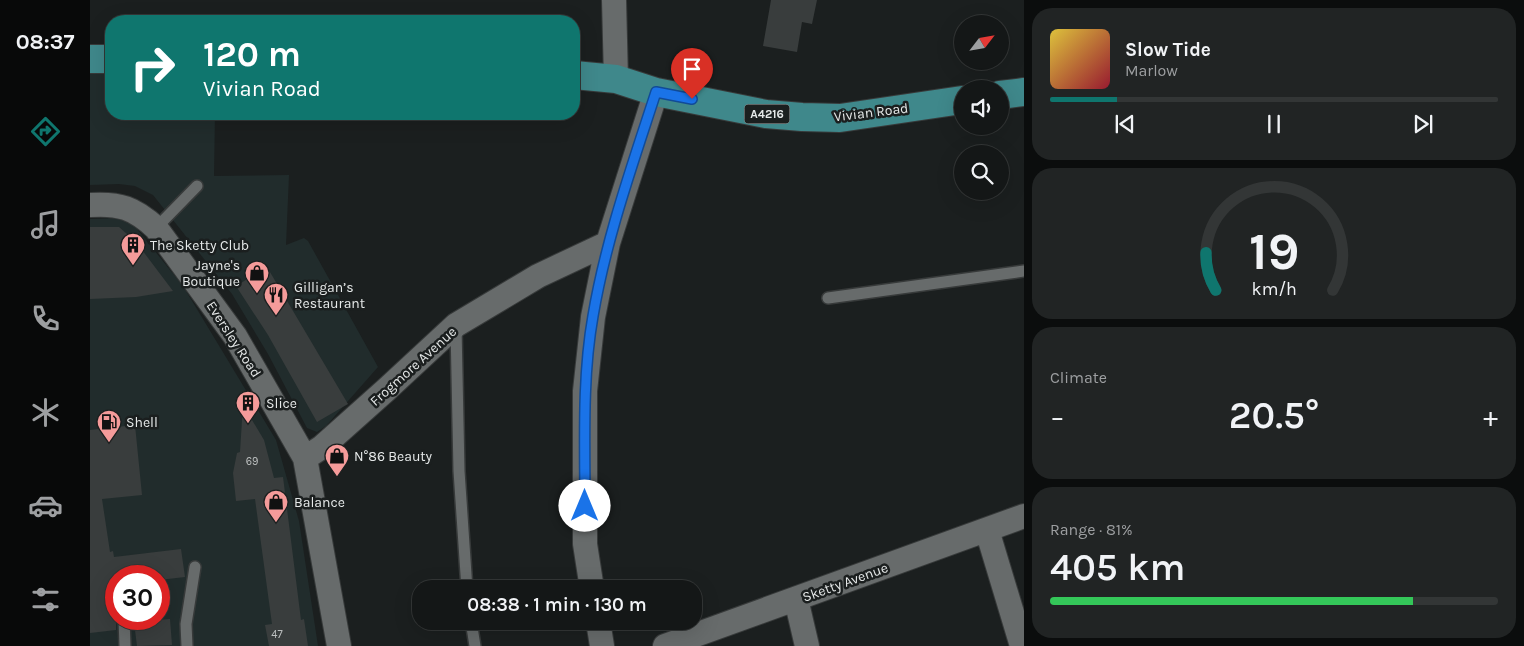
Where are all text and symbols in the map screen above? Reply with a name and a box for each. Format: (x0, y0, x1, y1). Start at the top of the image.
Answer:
north arrow (954, 15, 1009, 70)
map controls (954, 15, 1009, 200)
text: 08:37 (16, 29, 74, 55)
text: 120 m (203, 34, 301, 75)
icon: right (120, 35, 185, 100)
text: Slow Tide (1125, 39, 1211, 61)
pin (671, 48, 713, 99)
icon: arrive (678, 55, 706, 83)
text: Marlow (1125, 61, 1178, 80)
text: Vivian Road (203, 76, 321, 102)
button: sound (954, 80, 1009, 135)
street label: Vivian Road (833, 99, 909, 126)
road number: A4216 (744, 105, 790, 124)
icon: previous (1111, 110, 1139, 138)
icon: pause (1260, 110, 1288, 138)
icon: next (1409, 110, 1437, 138)
icon: directions (28, 114, 63, 149)
button: search (954, 145, 1009, 200)
icon: music (28, 207, 63, 242)
text: 19 (1249, 221, 1299, 282)
building icon: The Sketty Club (120, 232, 146, 266)
place label: The Sketty Club (150, 237, 249, 254)
place label: Jayne's Boutique (182, 257, 240, 290)
shop icon: Jayne's Boutique (244, 260, 270, 294)
place label: Gilligan’s Restaurant (294, 279, 365, 312)
text: km/h (1251, 279, 1297, 300)
restaurant icon: Gilligan’s Restaurant (263, 282, 289, 316)
street label: Eversley Road (203, 298, 265, 381)
icon: phone (28, 301, 63, 336)
street label: Frogmore Avenue (367, 323, 460, 410)
text: Climate (1050, 368, 1107, 387)
building icon: Slice (235, 390, 261, 424)
text: 20.5° (1229, 393, 1319, 438)
icon: climate (28, 395, 63, 430)
place label: Slice (266, 395, 297, 412)
text: − (1050, 400, 1065, 433)
text: + (1483, 400, 1498, 433)
fuel station icon: Shell (96, 409, 122, 443)
place label: Shell (126, 414, 158, 431)
shop icon: N°86 Beauty (324, 443, 350, 477)
place label: N°86 Beauty (354, 448, 433, 465)
house number: 69 (246, 455, 258, 468)
position arrow (558, 479, 610, 531)
icon: car (28, 488, 63, 523)
shop icon: Balance (263, 489, 289, 523)
place label: Balance (294, 494, 345, 511)
text: Range · 81% (1050, 520, 1133, 539)
text: 405 km (1050, 545, 1185, 590)
street label: Sketty Avenue (800, 559, 890, 606)
speed limit sign: 30 (105, 565, 170, 630)
icon: filters (28, 582, 63, 617)
text: 08:38 · 1 min · 130 m (467, 594, 647, 616)
house number: 47 (271, 628, 283, 641)

